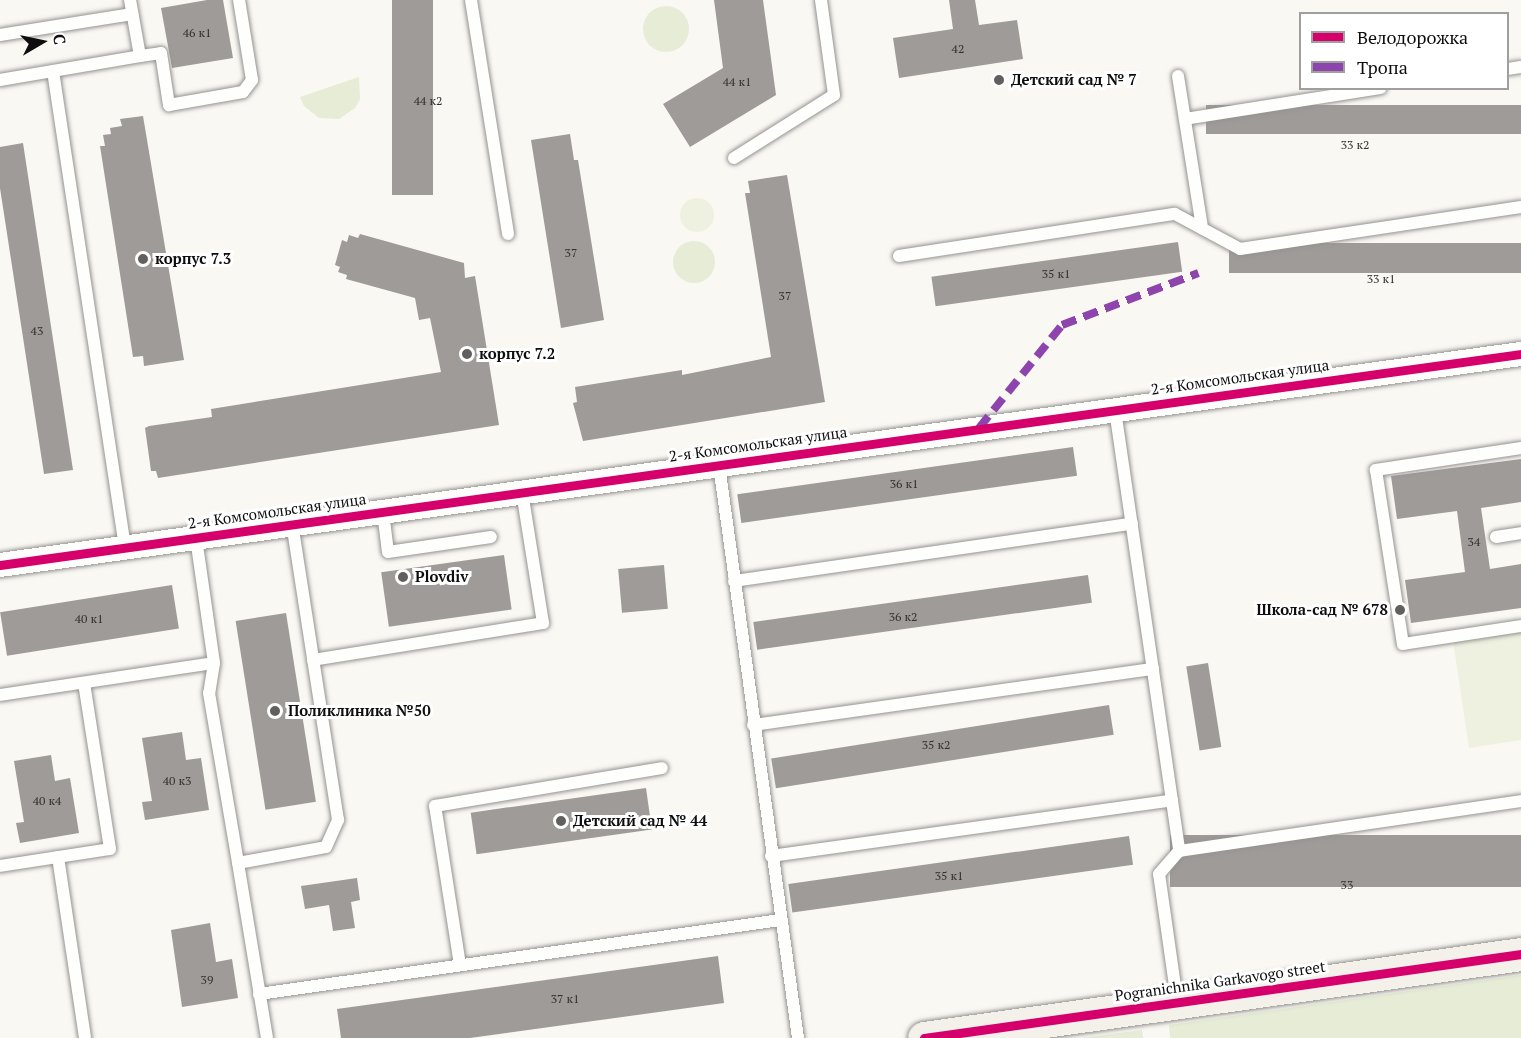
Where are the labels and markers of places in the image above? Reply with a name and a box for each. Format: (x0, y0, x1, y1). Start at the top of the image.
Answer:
place label: Детский сад № 7 (1011, 71, 1137, 89)
marker: Детский сад № 7 (992, 73, 1006, 87)
place label: корпус 7.3 (155, 250, 231, 268)
marker: корпус 7.3 (136, 252, 150, 266)
place label: корпус 7.2 (479, 345, 555, 363)
marker: корпус 7.2 (460, 347, 474, 361)
place label: Plovdiv (415, 568, 468, 586)
marker: Plovdiv (396, 570, 410, 584)
place label: Школа-сад № 678 (1256, 601, 1388, 619)
marker: Школа-сад № 678 (1393, 603, 1407, 617)
marker: Поликлиника №50 (266, 702, 284, 720)
place label: Поликлиника №50 (288, 702, 431, 720)
place label: Детский сад № 44 (573, 812, 707, 830)
marker: Детский сад № 44 (554, 814, 568, 828)

